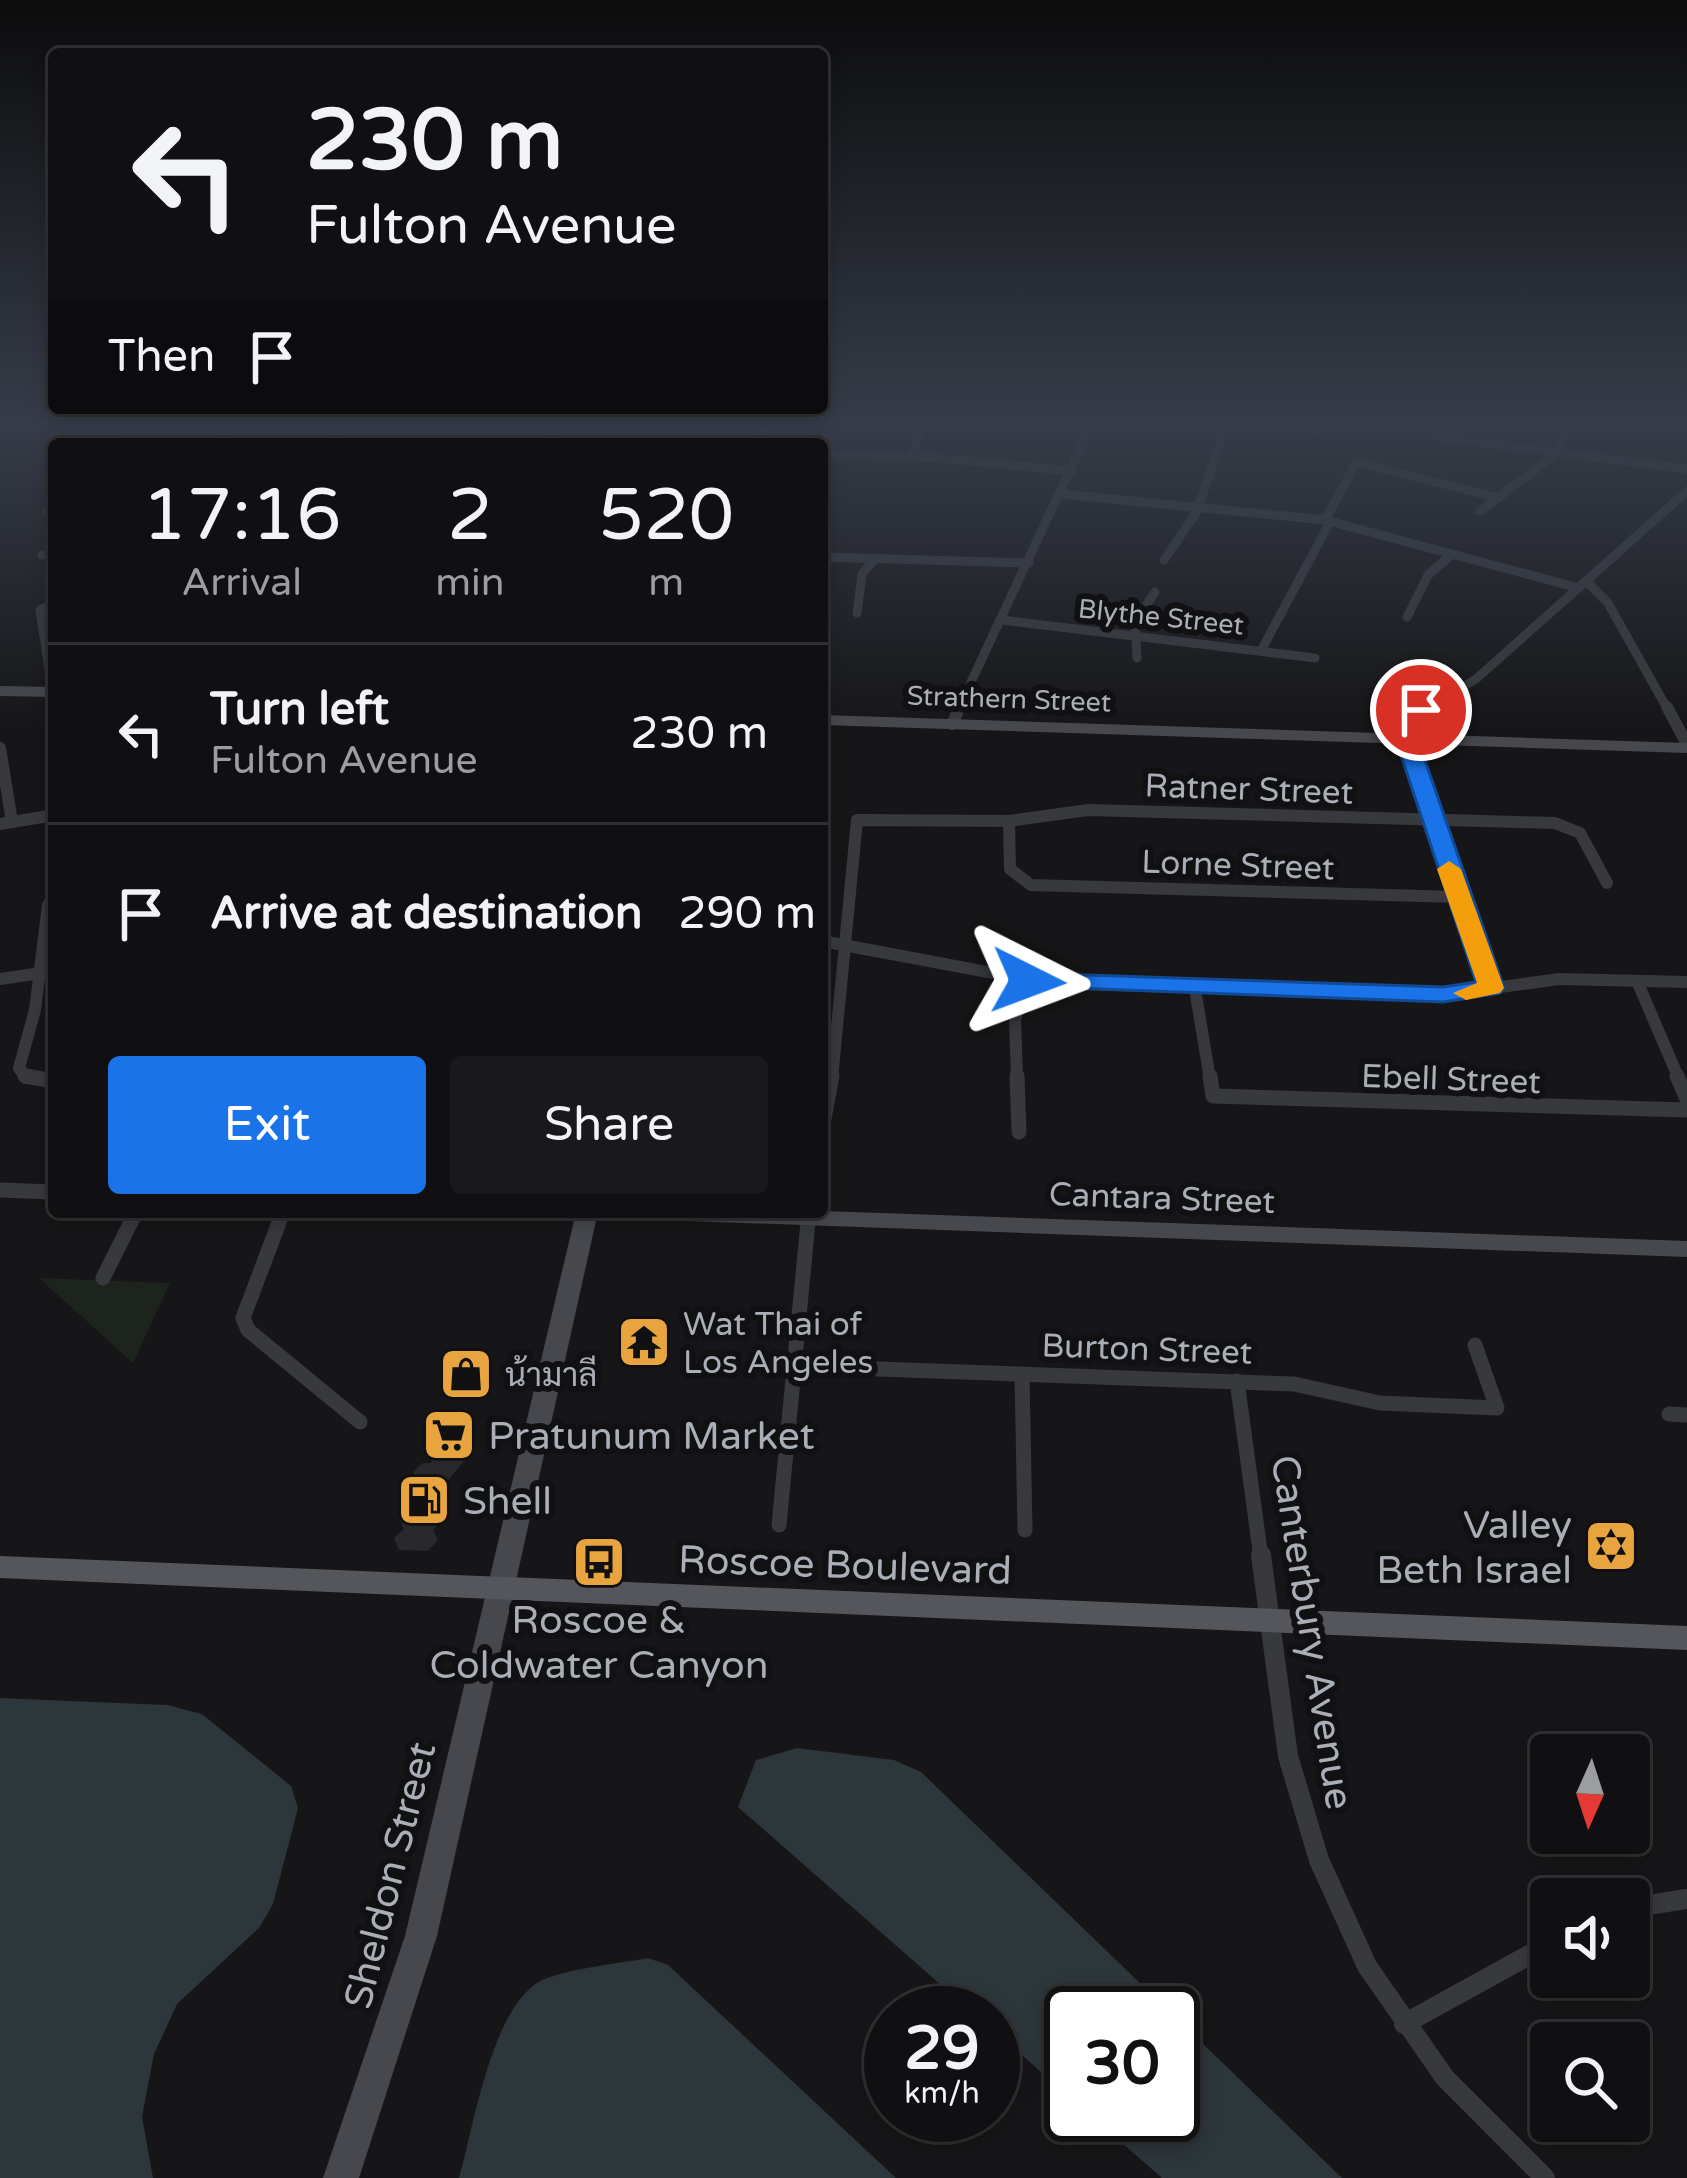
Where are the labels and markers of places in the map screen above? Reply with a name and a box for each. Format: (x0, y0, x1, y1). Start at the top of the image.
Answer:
pin (1370, 659, 1472, 761)
place label: Wat Thai of Los Angeles (683, 1305, 873, 1382)
temple icon: Wat Thai of Los Angeles (616, 1314, 672, 1370)
shop icon: น้ามาลี (438, 1346, 494, 1402)
place label: น้ามาลี (505, 1354, 597, 1395)
supermarket icon: Pratunum Market (421, 1407, 477, 1463)
place label: Pratunum Market (488, 1413, 815, 1460)
fuel station icon: Shell (396, 1472, 452, 1528)
place label: Shell (463, 1478, 552, 1525)
place label: Valley Beth Israel (1376, 1502, 1572, 1594)
synagogue icon: Valley Beth Israel (1583, 1518, 1639, 1574)
bus stop icon: Roscoe & Coldwater Canyon (571, 1534, 627, 1590)
place label: Roscoe & Coldwater Canyon (430, 1597, 768, 1689)

